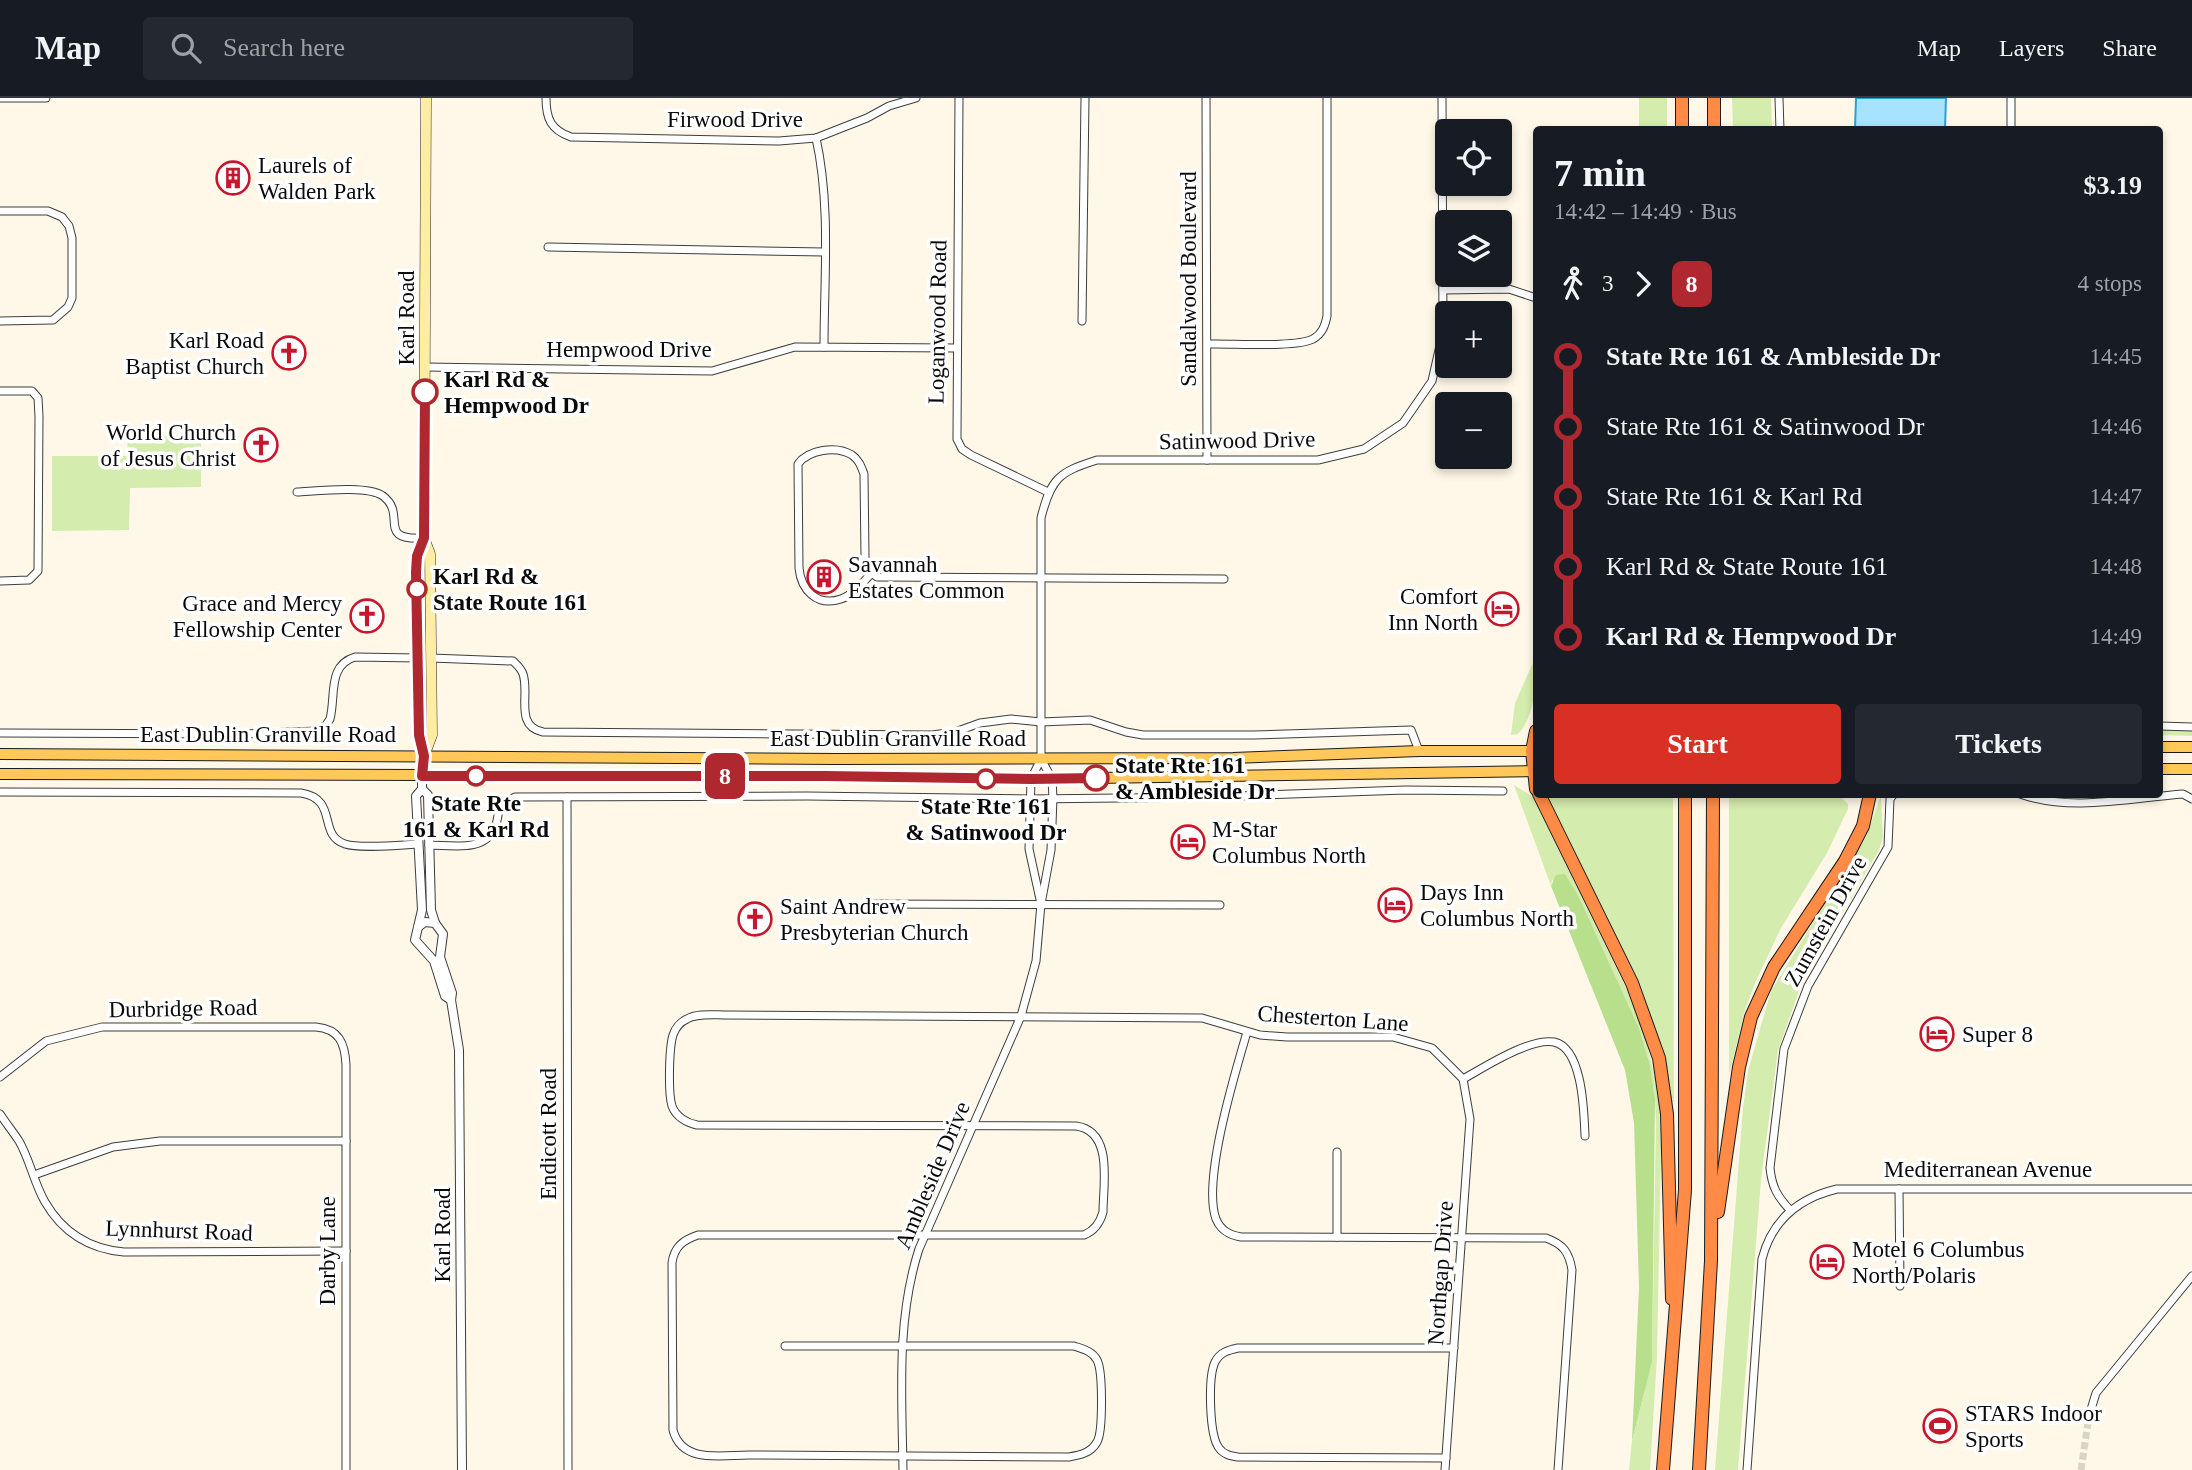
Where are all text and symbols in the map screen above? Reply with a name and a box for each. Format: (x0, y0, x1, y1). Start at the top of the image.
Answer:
search box (143, 17, 633, 80)
icon: search (167, 29, 205, 67)
text: Map (35, 30, 101, 66)
text: Search here (223, 33, 345, 62)
text: Map (1917, 35, 1961, 61)
text: Layers (1999, 35, 2064, 61)
text: Share (2102, 35, 2157, 61)
street label: Firwood Drive (667, 107, 803, 132)
map controls (1435, 119, 1512, 469)
button: locate (1435, 119, 1512, 196)
text: 7 min (1554, 152, 1646, 194)
place label: Laurels of Walden Park (258, 153, 376, 204)
building icon: Laurels of Walden Park (214, 159, 252, 197)
street label: Sandalwood Boulevard (1176, 171, 1201, 387)
text: $3.19 (2084, 171, 2142, 200)
text: 14:42 – 14:49 · Bus (1554, 199, 1737, 224)
button: layers (1435, 210, 1512, 287)
street label: Loganwood Road (924, 239, 951, 404)
icon: walk (1554, 265, 1592, 303)
icon: forward (1624, 265, 1662, 303)
street label: Karl Road (394, 270, 419, 366)
text: 3 (1602, 271, 1614, 296)
text: 8 (1686, 271, 1698, 297)
text: 4 stops (2077, 271, 2142, 296)
button: + (1435, 301, 1512, 378)
place label: Karl Road Baptist Church (125, 328, 264, 379)
church icon: Karl Road Baptist Church (270, 334, 308, 372)
street label: Hempwood Drive (546, 337, 712, 362)
text: State Rte 161 & Ambleside Dr (1606, 342, 1940, 371)
text: 14:45 (2090, 344, 2142, 369)
place label: Karl Rd & Hempwood Dr (444, 367, 589, 418)
marker: Karl Rd & Hempwood Dr (412, 379, 438, 405)
button: − (1435, 392, 1512, 469)
text: State Rte 161 & Satinwood Dr (1606, 412, 1924, 441)
text: 14:46 (2090, 414, 2142, 439)
place label: World Church of Jesus Christ (101, 420, 237, 471)
church icon: World Church of Jesus Christ (242, 426, 280, 464)
street label: Satinwood Drive (1159, 427, 1315, 454)
text: State Rte 161 & Karl Rd (1606, 482, 1862, 511)
text: 14:47 (2090, 484, 2142, 509)
place label: Savannah Estates Common (848, 552, 1005, 603)
text: Karl Rd & State Route 161 (1606, 552, 1888, 581)
text: 14:48 (2090, 554, 2142, 579)
building icon: Savannah Estates Common (805, 558, 843, 596)
place label: Karl Rd & State Route 161 (433, 564, 588, 615)
marker: Karl Rd & State Route 161 (407, 579, 427, 599)
place label: Comfort Inn North (1388, 584, 1479, 635)
hotel icon: Comfort Inn North (1483, 590, 1521, 628)
place label: Grace and Mercy Fellowship Center (173, 591, 342, 642)
church icon: Grace and Mercy Fellowship Center (348, 597, 386, 635)
text: Karl Rd & Hempwood Dr (1606, 622, 1896, 651)
text: 14:49 (2090, 624, 2142, 649)
button: Start (1554, 704, 1841, 784)
button: Tickets (1855, 704, 2142, 784)
street label: East Dublin Granville Road (140, 722, 397, 747)
street label: East Dublin Granville Road (770, 726, 1027, 751)
line badge: 8 (702, 753, 748, 799)
place label: State Rte 161 & Ambleside Dr (1115, 753, 1275, 804)
text: 8 (719, 763, 731, 789)
marker: State Rte 161 & Ambleside Dr (1083, 765, 1109, 791)
marker: State Rte 161 & Karl Rd (466, 766, 486, 786)
marker: State Rte 161 & Satinwood Dr (976, 769, 996, 789)
place label: State Rte 161 & Karl Rd (403, 791, 549, 842)
place label: State Rte 161 & Satinwood Dr (905, 794, 1067, 845)
place label: M-Star Columbus North (1212, 817, 1366, 868)
hotel icon: M-Star Columbus North (1169, 823, 1207, 861)
street label: Zumstein Drive (1779, 852, 1872, 991)
place label: Days Inn Columbus North (1420, 880, 1574, 931)
hotel icon: Days Inn Columbus North (1376, 886, 1414, 924)
place label: Saint Andrew Presbyterian Church (780, 894, 969, 945)
church icon: Saint Andrew Presbyterian Church (736, 900, 774, 938)
street label: Durbridge Road (108, 995, 258, 1022)
street label: Chesterton Lane (1257, 1001, 1409, 1036)
hotel icon: Super 8 (1918, 1015, 1956, 1053)
place label: Super 8 (1962, 1022, 2033, 1047)
street label: Endicott Road (536, 1067, 561, 1200)
street label: Ambleside Drive (890, 1098, 975, 1253)
street label: Mediterranean Avenue (1884, 1157, 2092, 1182)
street label: Karl Road (430, 1187, 455, 1283)
street label: Darby Lane (315, 1196, 340, 1306)
street label: Northgap Drive (1423, 1200, 1458, 1346)
street label: Lynnhurst Road (105, 1215, 254, 1246)
place label: Motel 6 Columbus North/Polaris (1852, 1237, 2025, 1288)
hotel icon: Motel 6 Columbus North/Polaris (1808, 1243, 1846, 1281)
place label: STARS Indoor Sports (1965, 1401, 2102, 1452)
sports icon: STARS Indoor Sports (1921, 1407, 1959, 1445)

